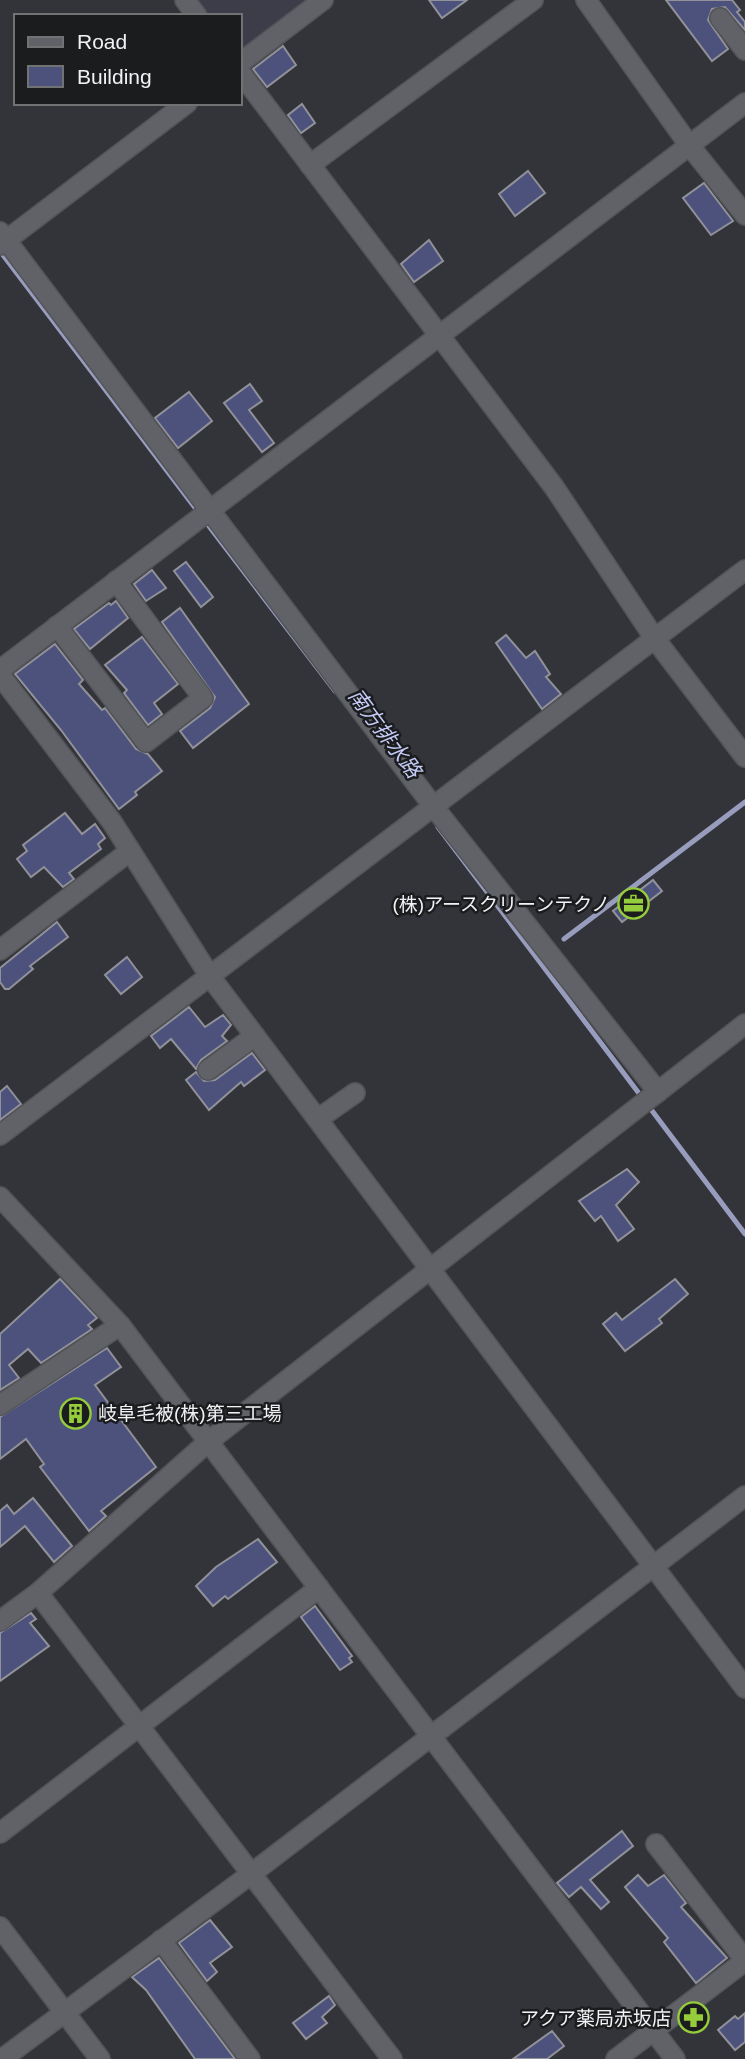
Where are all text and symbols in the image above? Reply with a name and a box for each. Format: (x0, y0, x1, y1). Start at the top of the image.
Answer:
legend (14, 14, 242, 105)
text: Road (77, 30, 127, 53)
text: Building (77, 65, 152, 88)
water label: 南方排水路 (344, 684, 427, 783)
office icon: (株)アースクリーンテクノ (616, 887, 650, 921)
place label: (株)アースクリーンテクノ (393, 894, 610, 915)
building icon: 岐阜毛被(株)第三工場 (58, 1396, 92, 1430)
place label: 岐阜毛被(株)第三工場 (98, 1403, 282, 1424)
pharmacy icon: アクア薬局赤坂店 (677, 2001, 711, 2035)
place label: アクア薬局赤坂店 (520, 2008, 671, 2029)

